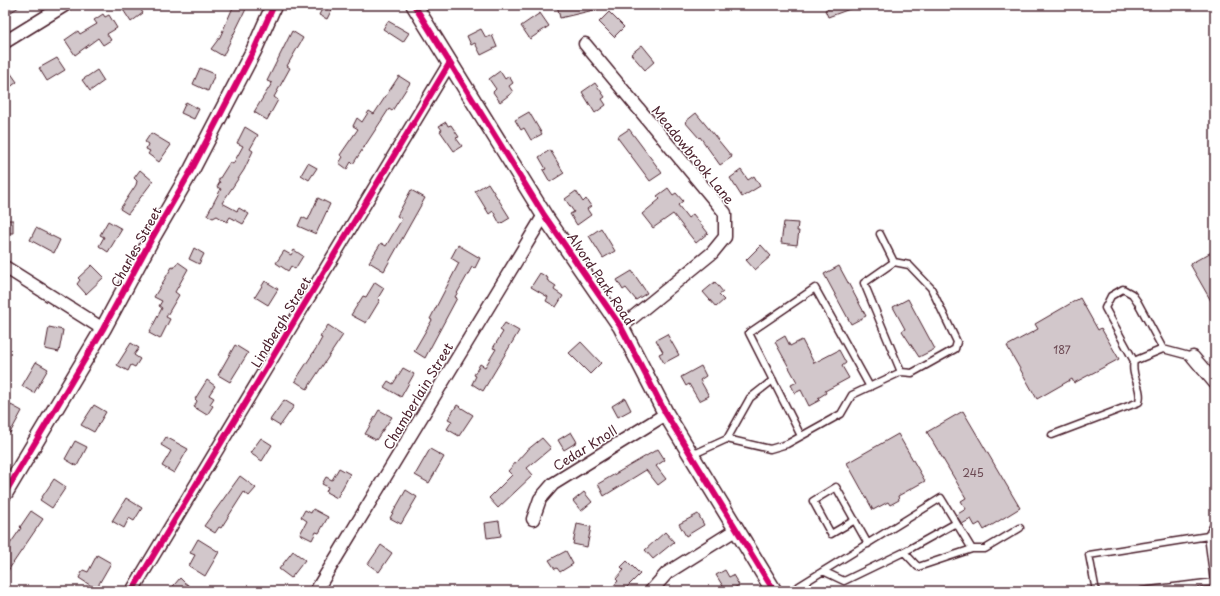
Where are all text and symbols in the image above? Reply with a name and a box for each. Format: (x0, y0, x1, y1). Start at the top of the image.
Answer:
street label: Meadowbrook Lane (648, 101, 739, 208)
street label: Charles Street (106, 203, 166, 291)
street label: Alvord Park Road (563, 229, 639, 329)
street label: Lindbergh Street (246, 273, 315, 371)
street label: Chamberlain Street (378, 339, 457, 453)
house number: 187 (1053, 341, 1071, 358)
street label: Cedar Knoll (549, 420, 620, 475)
house number: 245 (962, 464, 984, 481)

